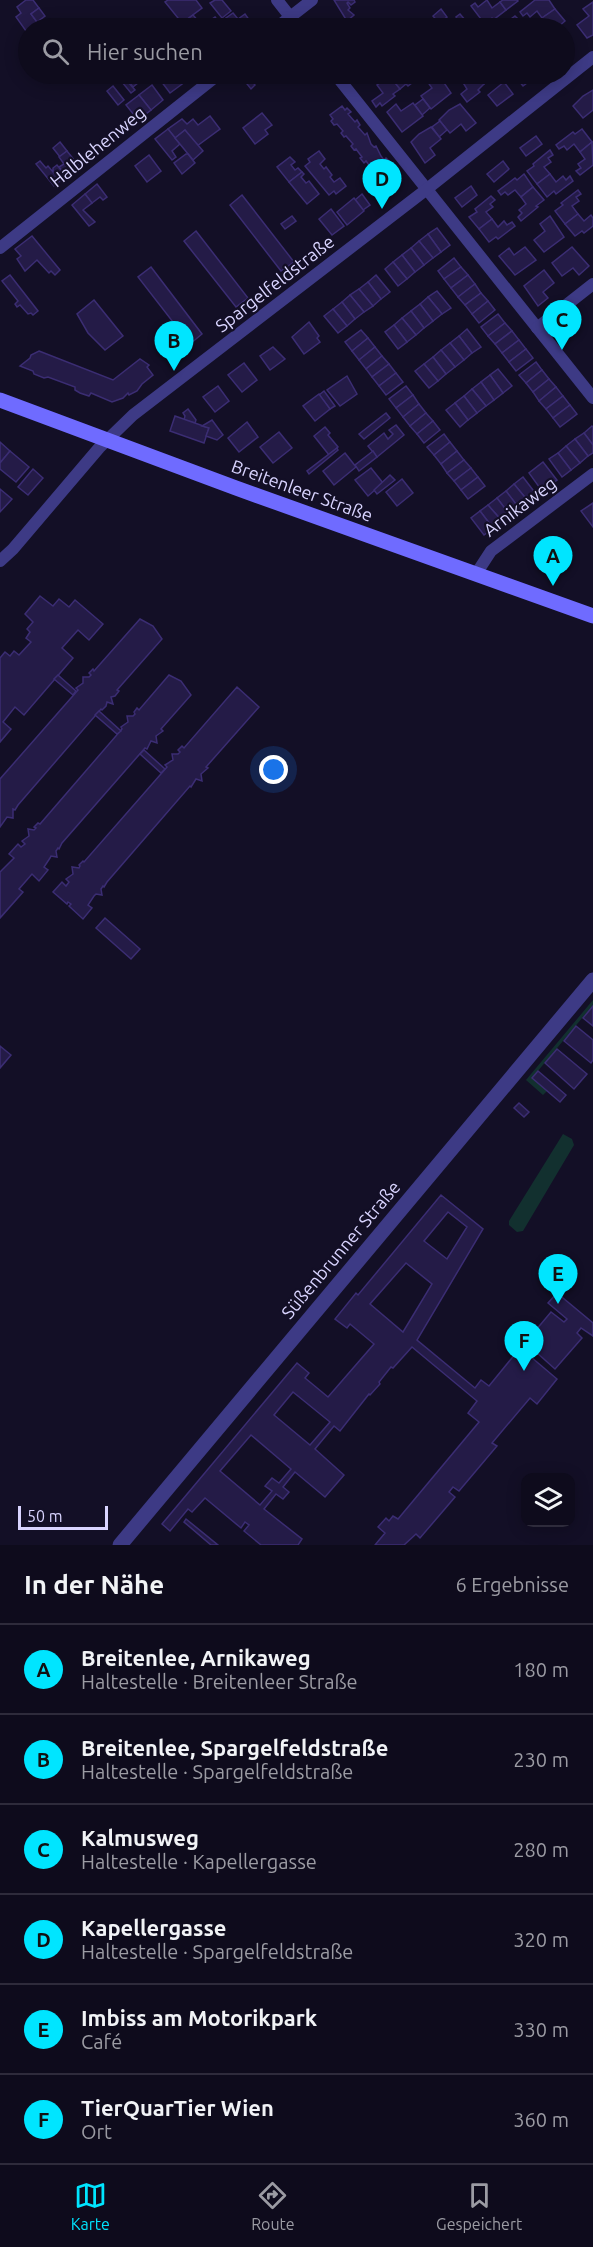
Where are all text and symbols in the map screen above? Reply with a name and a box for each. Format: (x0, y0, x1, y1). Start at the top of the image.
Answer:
search box (18, 18, 575, 84)
icon: search (39, 35, 72, 68)
text: Hier suchen (87, 39, 203, 64)
street label: Halblehenweg (46, 102, 149, 191)
pin: D (362, 160, 401, 209)
street label: Spargelfeldstraße (211, 231, 338, 336)
pin: C (542, 300, 582, 350)
pin: B (154, 322, 194, 371)
street label: Breitenleer Straße (229, 455, 376, 525)
street label: Arnikaweg (479, 472, 560, 540)
pin: A (534, 536, 572, 586)
your location (259, 755, 288, 784)
street label: Süßenbrunner Straße (277, 1177, 404, 1322)
pin: E (538, 1254, 578, 1304)
pin: F (504, 1322, 544, 1371)
map controls (521, 1473, 575, 1527)
button: layers (521, 1473, 575, 1527)
scale bar (18, 1503, 108, 1530)
text: 50 m (27, 1507, 63, 1525)
text: In der Nähe (24, 1570, 164, 1599)
text: 6 Ergebnisse (455, 1573, 569, 1596)
text: Breitenlee, Arnikaweg (81, 1645, 311, 1670)
text: A (36, 1658, 51, 1681)
text: 180 m (513, 1658, 569, 1681)
text: Haltestelle · Breitenleer Straße (81, 1670, 358, 1693)
text: Breitenlee, Spargelfeldstraße (81, 1735, 388, 1760)
text: B (37, 1748, 50, 1771)
text: 230 m (513, 1748, 569, 1771)
text: Haltestelle · Spargelfeldstraße (81, 1760, 353, 1783)
text: Kalmusweg (81, 1825, 199, 1850)
text: C (37, 1838, 50, 1861)
text: 280 m (513, 1838, 569, 1861)
text: Haltestelle · Kapellergasse (81, 1850, 317, 1873)
text: Kapellergasse (81, 1915, 226, 1940)
text: D (36, 1928, 51, 1951)
text: 320 m (513, 1928, 569, 1951)
text: Haltestelle · Spargelfeldstraße (81, 1940, 353, 1963)
text: Imbiss am Motorikpark (81, 2005, 317, 2030)
text: E (38, 2018, 49, 2041)
text: 330 m (513, 2018, 569, 2041)
text: Café (81, 2030, 122, 2053)
text: TierQuarTier Wien (81, 2095, 274, 2120)
text: F (38, 2108, 49, 2131)
text: 360 m (513, 2108, 569, 2131)
text: Ort (81, 2120, 112, 2143)
tab: Karte (71, 2179, 110, 2233)
tab: Route (251, 2179, 295, 2233)
tab: Gespeichert (436, 2179, 522, 2233)

